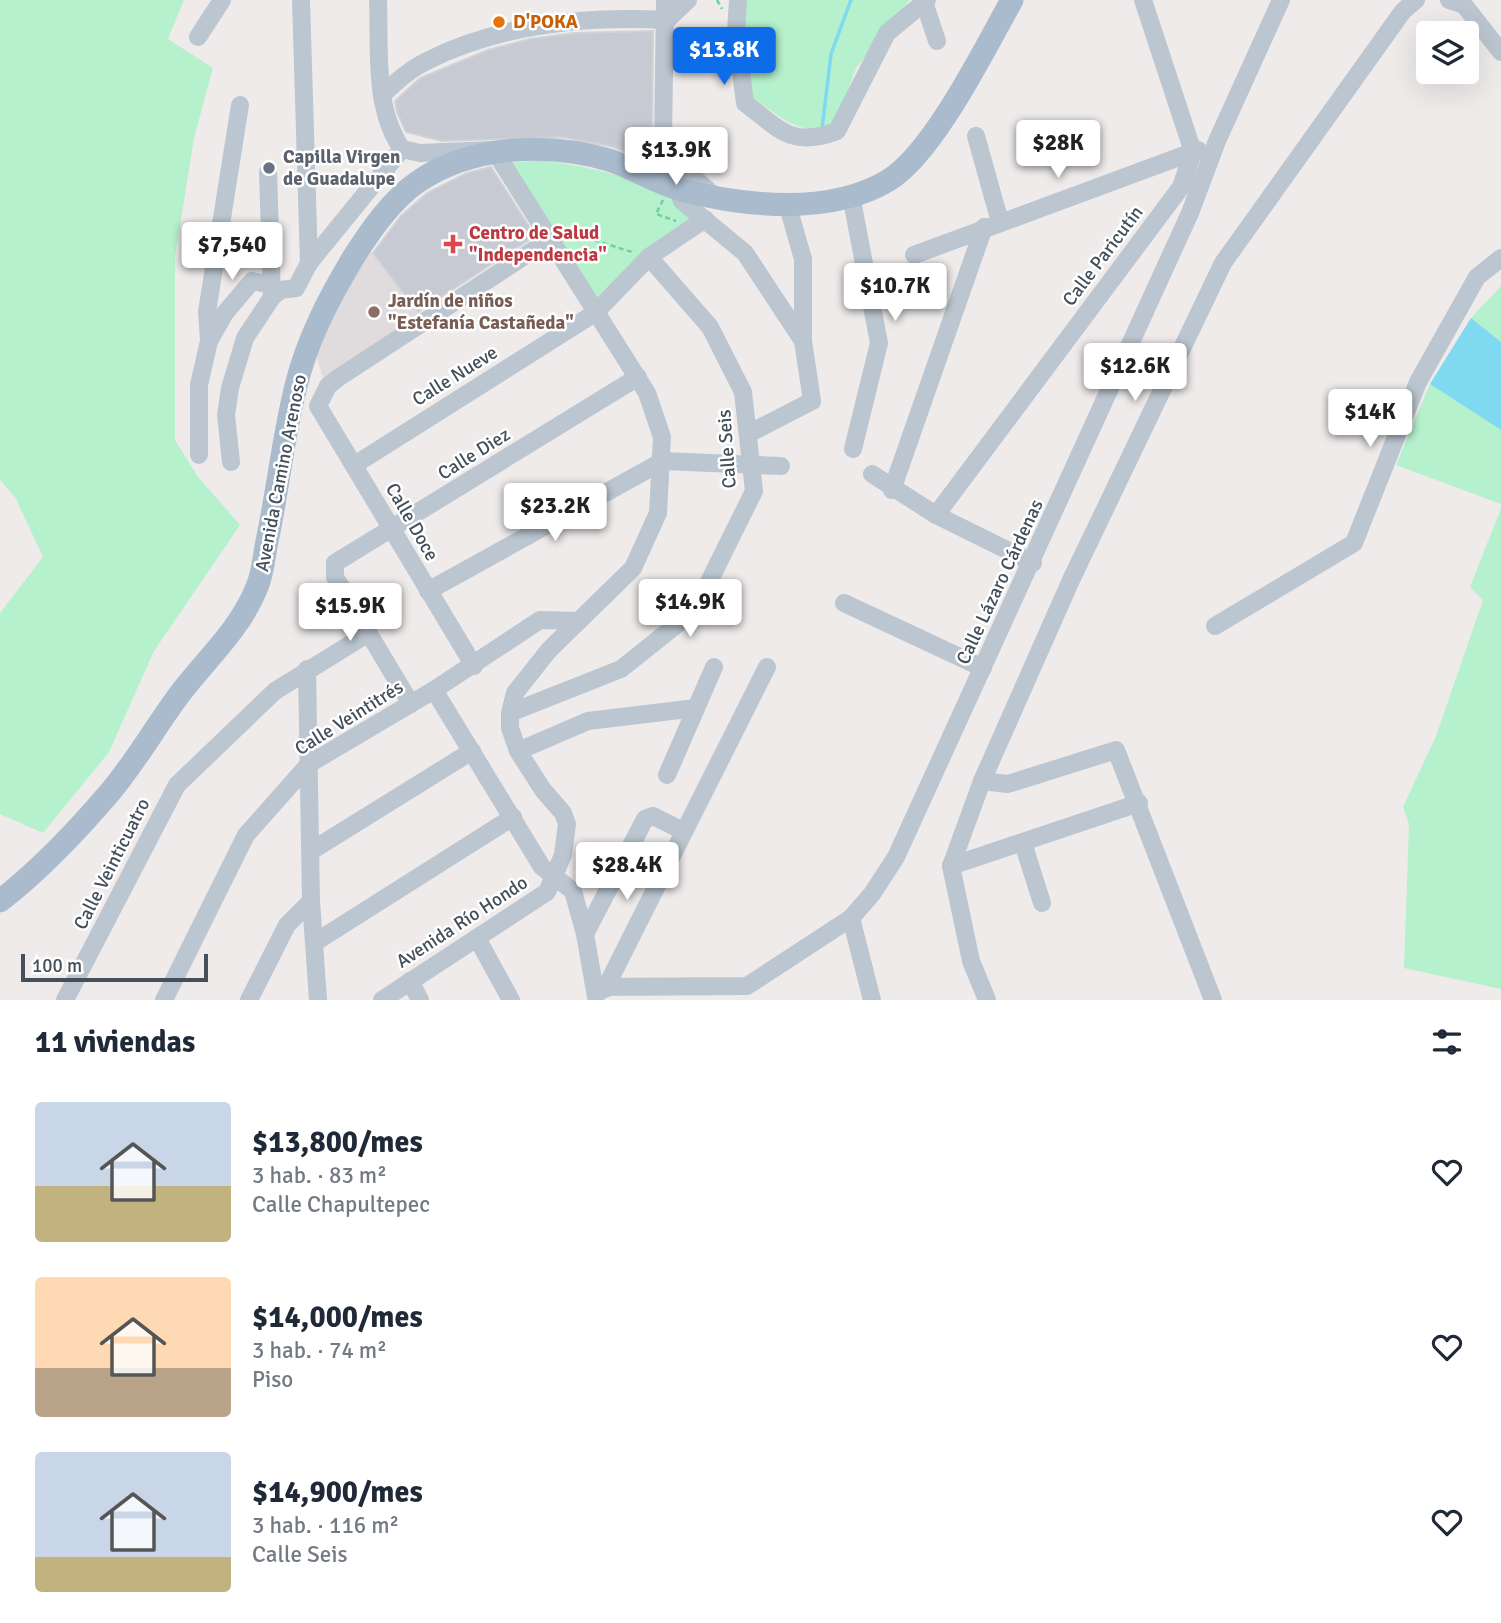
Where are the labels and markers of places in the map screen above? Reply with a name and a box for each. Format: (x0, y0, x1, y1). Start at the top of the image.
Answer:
place label: D'POKA (513, 10, 578, 34)
marker: D'POKA (491, 14, 507, 30)
pin: $13.8K (667, 28, 781, 87)
pin: $28K (1017, 120, 1099, 180)
pin: $13.9K (619, 128, 733, 187)
place label: Capilla Virgen de Guadalupe (283, 145, 400, 191)
marker: Capilla Virgen de Guadalupe (261, 160, 277, 176)
place label: Centro de Salud "Independencia" (469, 221, 607, 267)
pin: $7,540 (175, 222, 289, 282)
marker: Centro de Salud "Independencia" (443, 234, 463, 254)
pin: $10.7K (838, 264, 952, 323)
place label: Jardín de niños "Estefanía Castañeda" (388, 289, 574, 335)
marker: Jardín de niños "Estefanía Castañeda" (366, 304, 382, 320)
pin: $12.6K (1078, 344, 1192, 403)
pin: $14K (1329, 390, 1411, 449)
pin: $23.2K (498, 484, 612, 543)
pin: $14.9K (633, 580, 747, 639)
pin: $15.9K (293, 584, 407, 643)
pin: $28.4K (570, 842, 684, 902)

